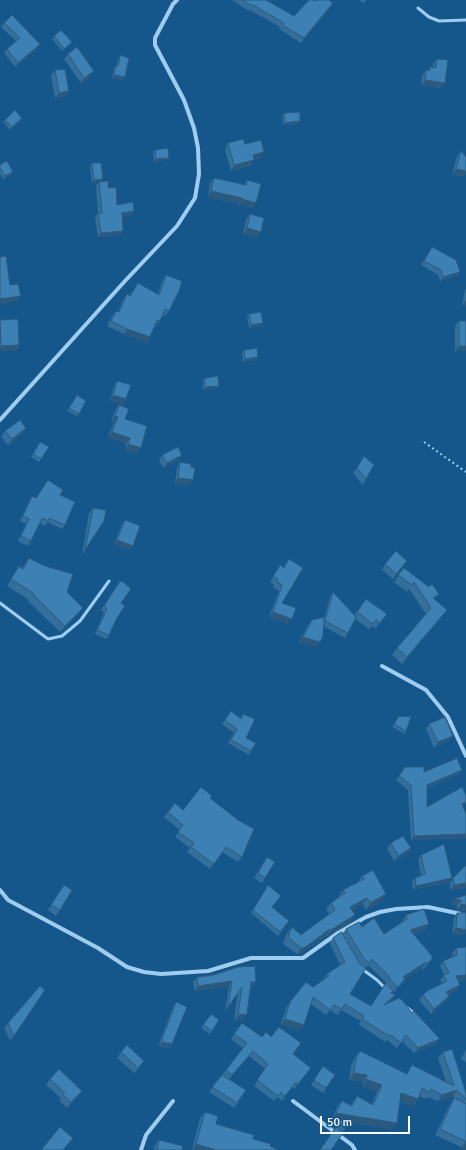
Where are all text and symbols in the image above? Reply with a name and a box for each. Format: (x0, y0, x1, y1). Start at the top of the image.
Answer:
scale bar (322, 1108, 412, 1134)
text: 50 m (327, 1115, 352, 1130)

